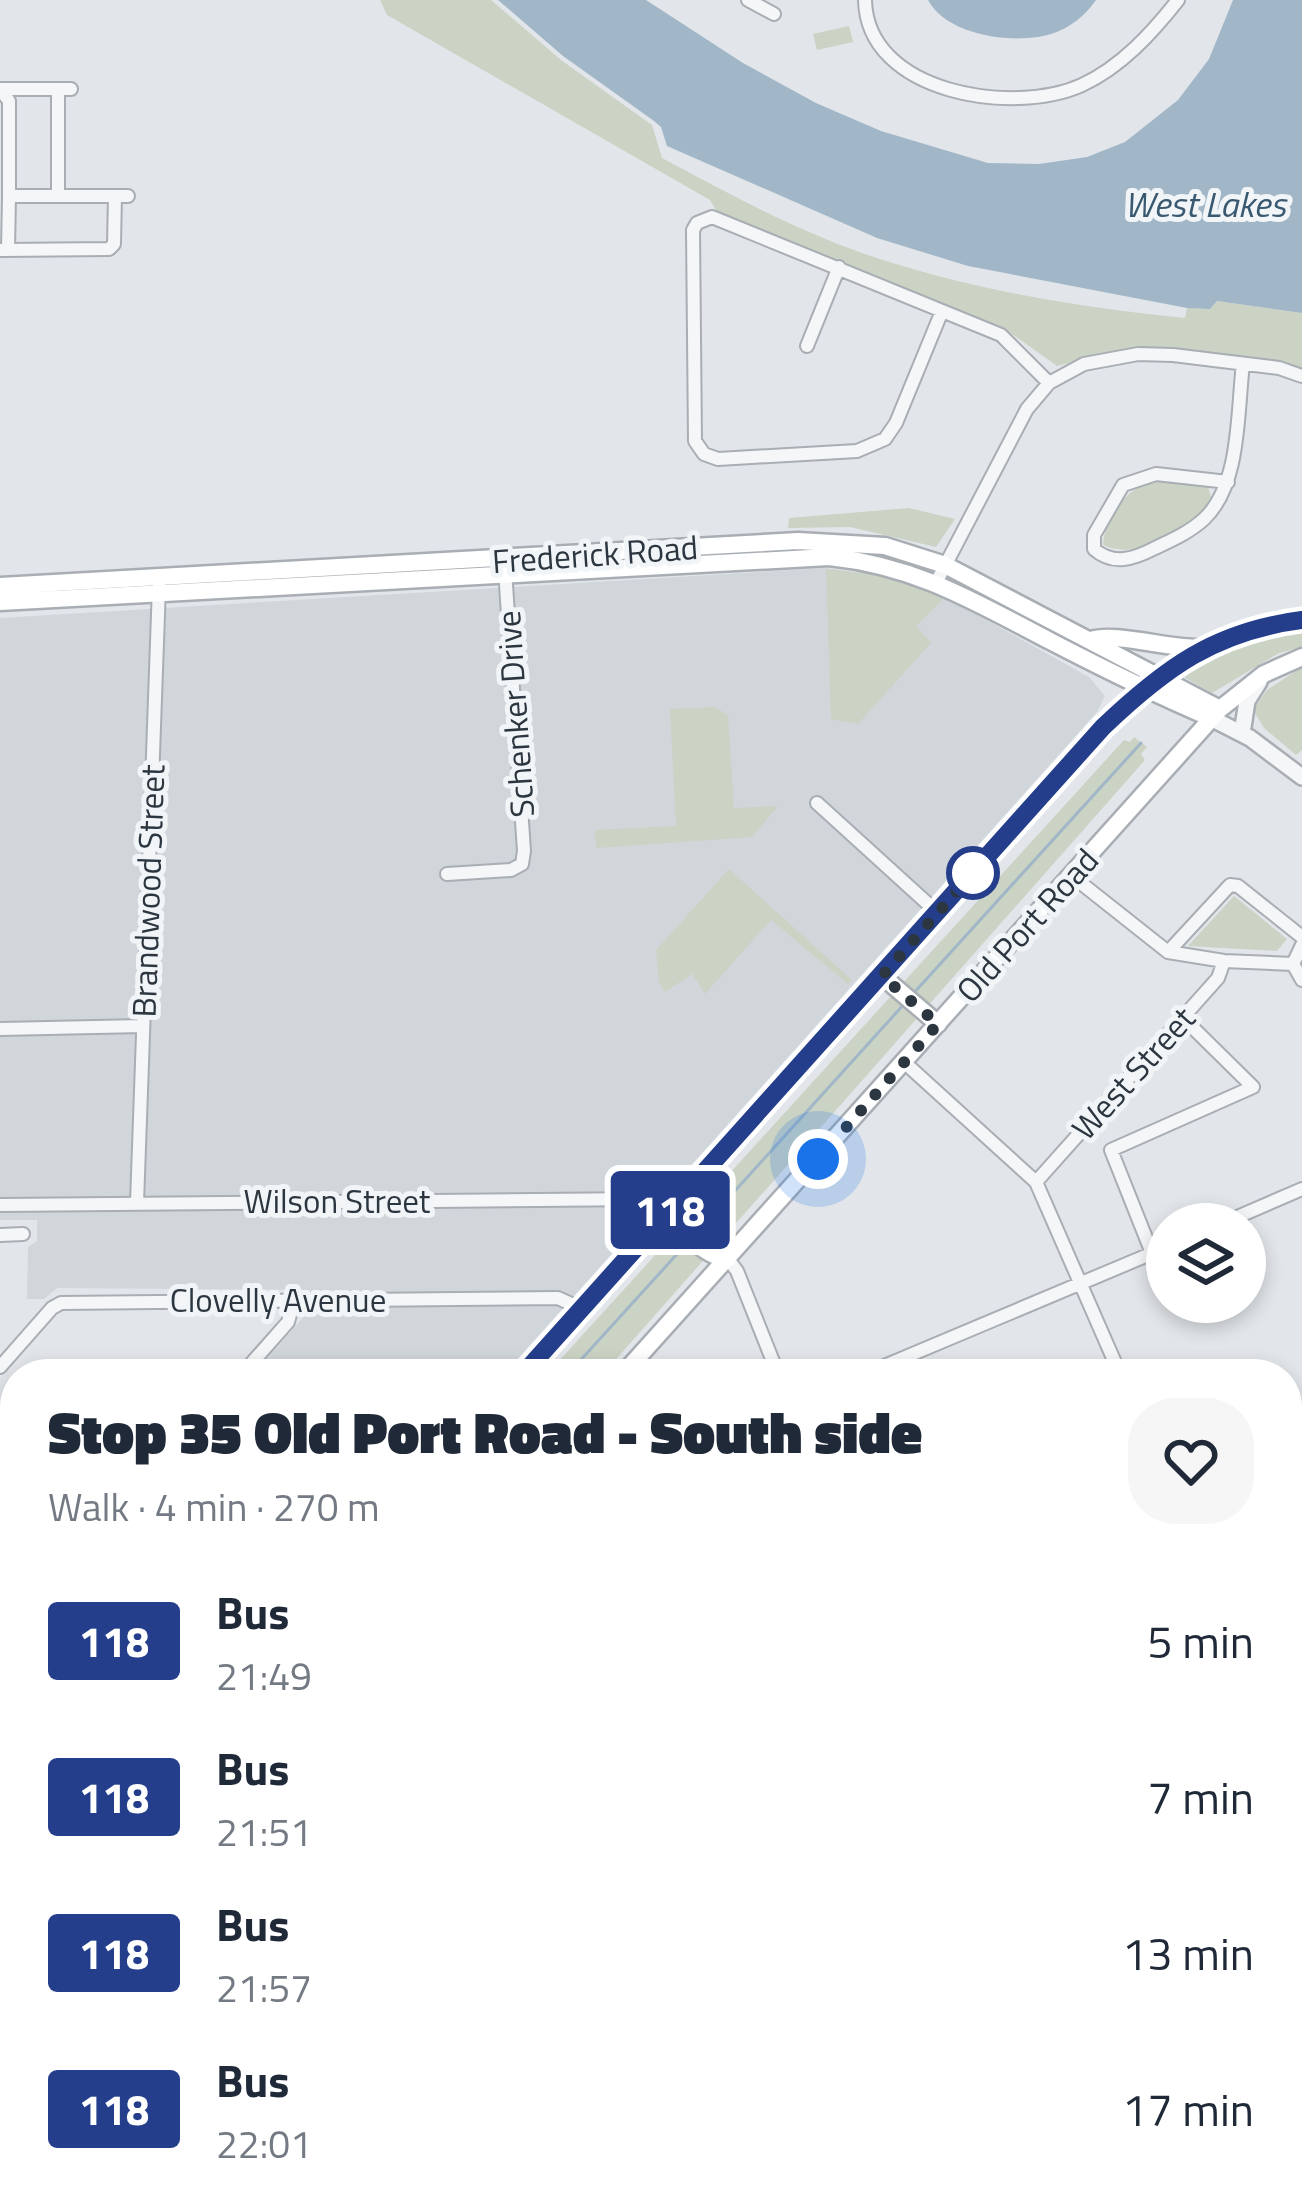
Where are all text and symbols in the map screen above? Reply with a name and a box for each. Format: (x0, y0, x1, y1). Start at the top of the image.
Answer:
water label: West Lakes (1124, 176, 1288, 231)
street label: Frederick Road (490, 522, 700, 586)
street label: Schenker Drive (483, 609, 547, 819)
street label: Brandwood Street (119, 763, 177, 1018)
street label: Old Port Road (944, 837, 1110, 1013)
unlabelled marker (948, 848, 998, 898)
street label: West Street (1059, 995, 1207, 1151)
your location (788, 1129, 848, 1189)
line badge: 118 (601, 1171, 739, 1249)
street label: Wilson Street (244, 1176, 431, 1226)
text: 118 (635, 1178, 705, 1242)
map controls (1146, 1203, 1266, 1323)
button: layers (1146, 1203, 1266, 1323)
street label: Clovelly Avenue (170, 1275, 386, 1325)
text: Stop 35 Old Port Road - South side (48, 1388, 922, 1475)
button: heart (1128, 1398, 1254, 1524)
text: Walk · 4 min · 270 m (48, 1477, 380, 1536)
text: Bus (216, 1578, 290, 1646)
text: 5 min (1147, 1607, 1254, 1675)
text: 118 (79, 1609, 149, 1673)
text: 21:49 (216, 1646, 312, 1705)
text: Bus (216, 1734, 290, 1802)
text: 7 min (1147, 1763, 1254, 1831)
text: 118 (79, 1765, 149, 1829)
text: 21:51 (216, 1802, 312, 1861)
text: Bus (216, 1890, 290, 1958)
text: 13 min (1122, 1919, 1254, 1987)
text: 118 (79, 1921, 149, 1985)
text: 21:57 (216, 1958, 312, 2017)
text: Bus (216, 2046, 290, 2114)
text: 17 min (1122, 2075, 1254, 2143)
text: 118 (79, 2077, 149, 2141)
text: 22:01 (216, 2114, 312, 2173)

